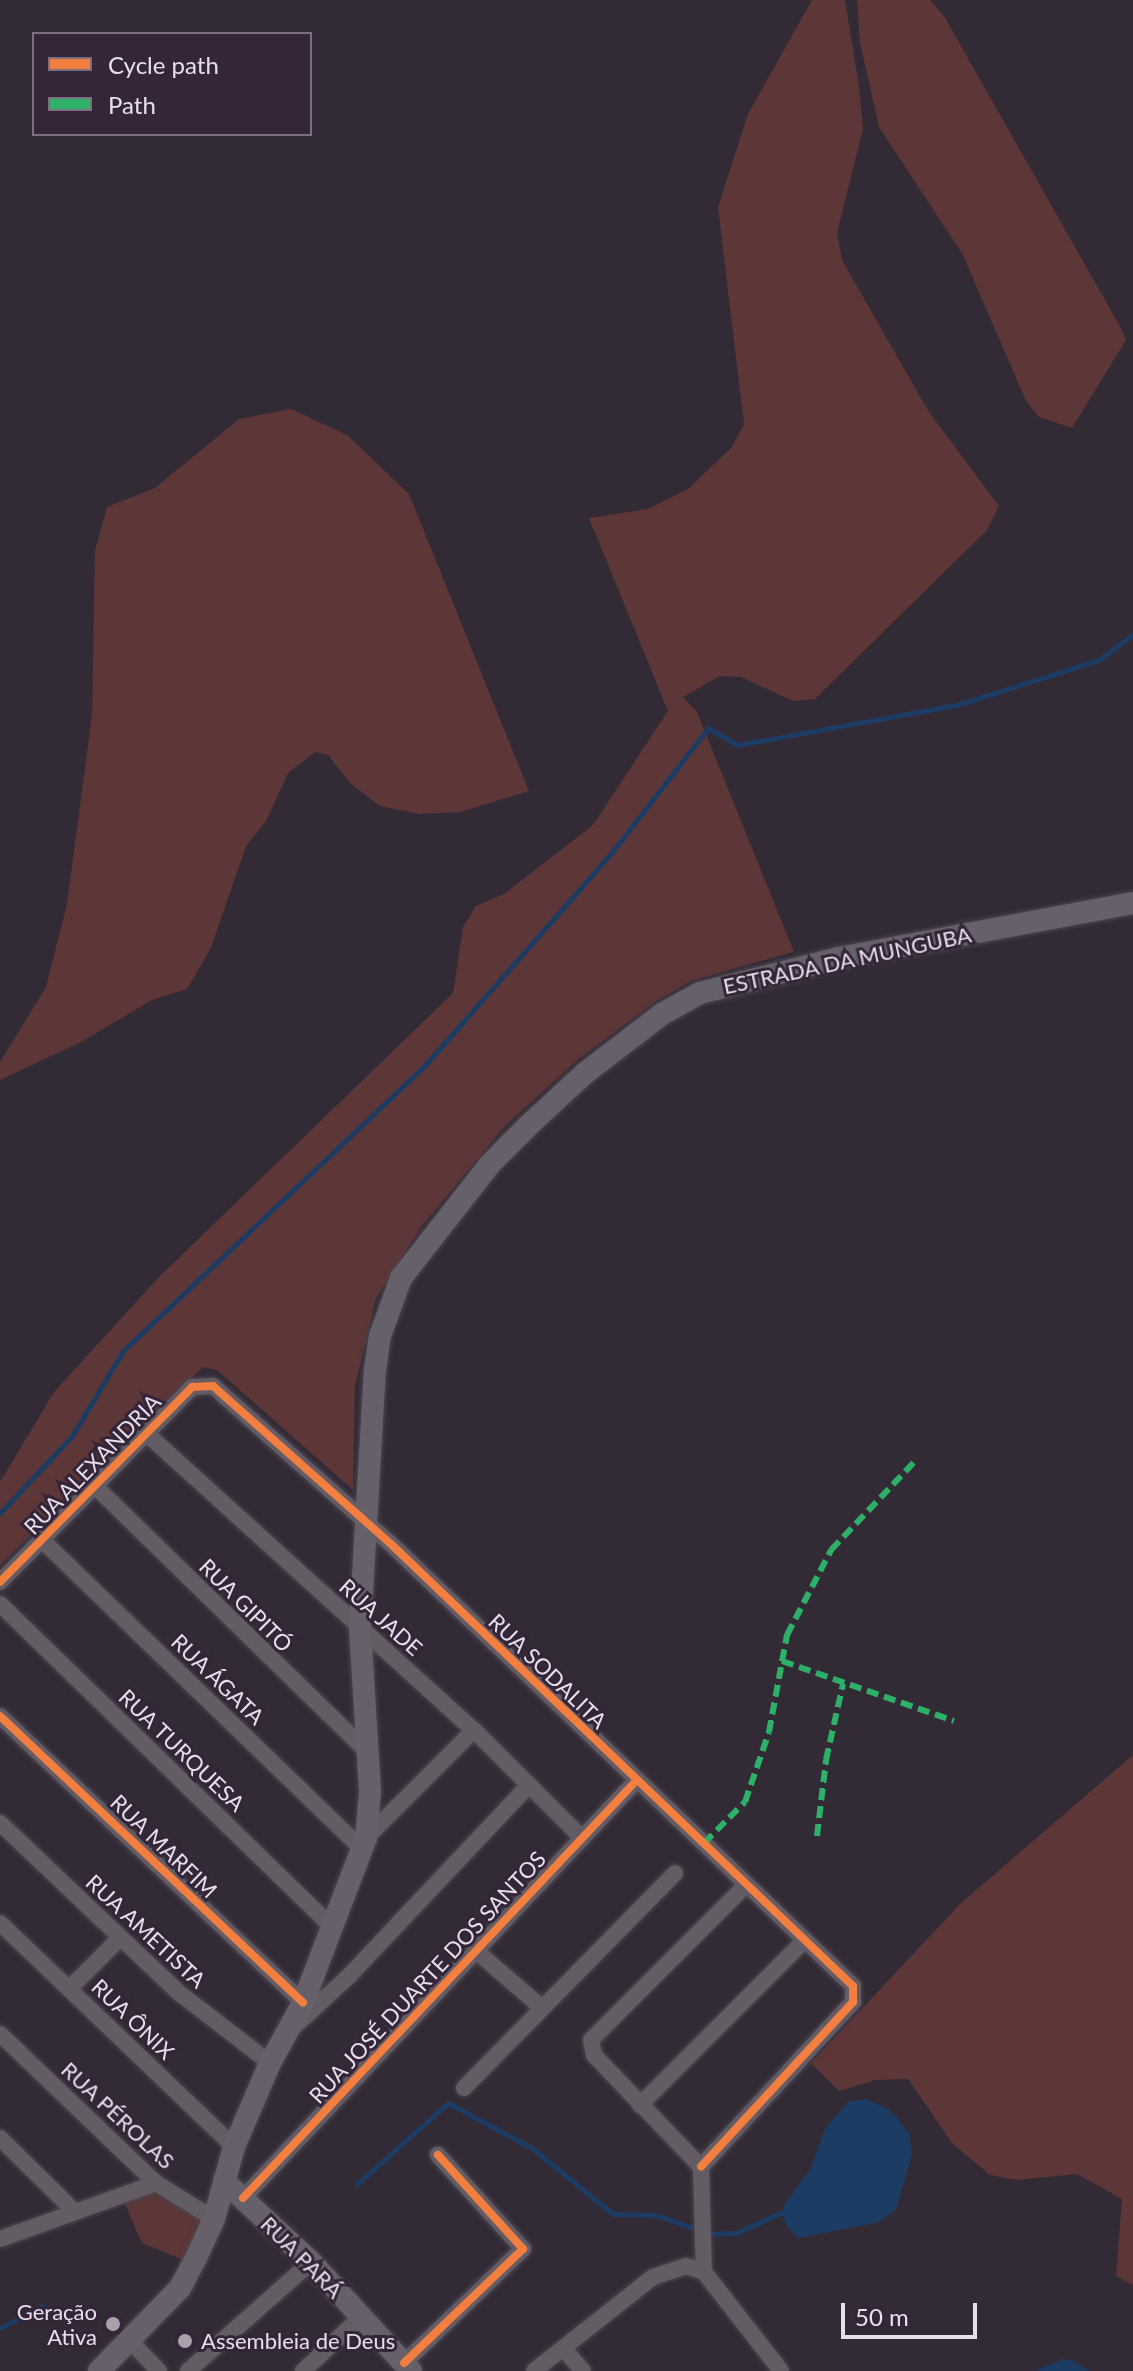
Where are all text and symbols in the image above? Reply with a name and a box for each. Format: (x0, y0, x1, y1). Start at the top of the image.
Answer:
legend (32, 32, 312, 136)
text: Cycle path (108, 50, 219, 79)
text: Path (108, 90, 156, 119)
street label: ESTRADA DA MUNGUBA (720, 921, 974, 999)
street label: RUA ALEXANDRIA (18, 1388, 166, 1540)
street label: RUA GIPITÓ (194, 1553, 298, 1657)
street label: RUA JADE (334, 1573, 428, 1661)
street label: RUA SODALITA (483, 1608, 613, 1734)
street label: RUA ÁGATA (166, 1628, 270, 1730)
street label: RUA TURQUESA (113, 1683, 251, 1817)
street label: RUA MARFIM (105, 1789, 223, 1903)
street label: RUA JOSÉ DUARTE DOS SANTOS (303, 1845, 551, 2109)
street label: RUA AMETISTA (80, 1868, 212, 1994)
street label: RUA ÔNIX (86, 1973, 180, 2065)
street label: RUA PÉROLAS (56, 2056, 180, 2174)
street label: RUA PARÁ (255, 2210, 349, 2304)
scale bar (845, 2287, 981, 2337)
place label: Geração Ativa (17, 2298, 97, 2350)
text: 50 m (855, 2302, 909, 2331)
marker: Geração Ativa (104, 2315, 122, 2333)
place label: Assembleia de Deus (201, 2328, 395, 2354)
marker: Assembleia de Deus (176, 2332, 194, 2350)

